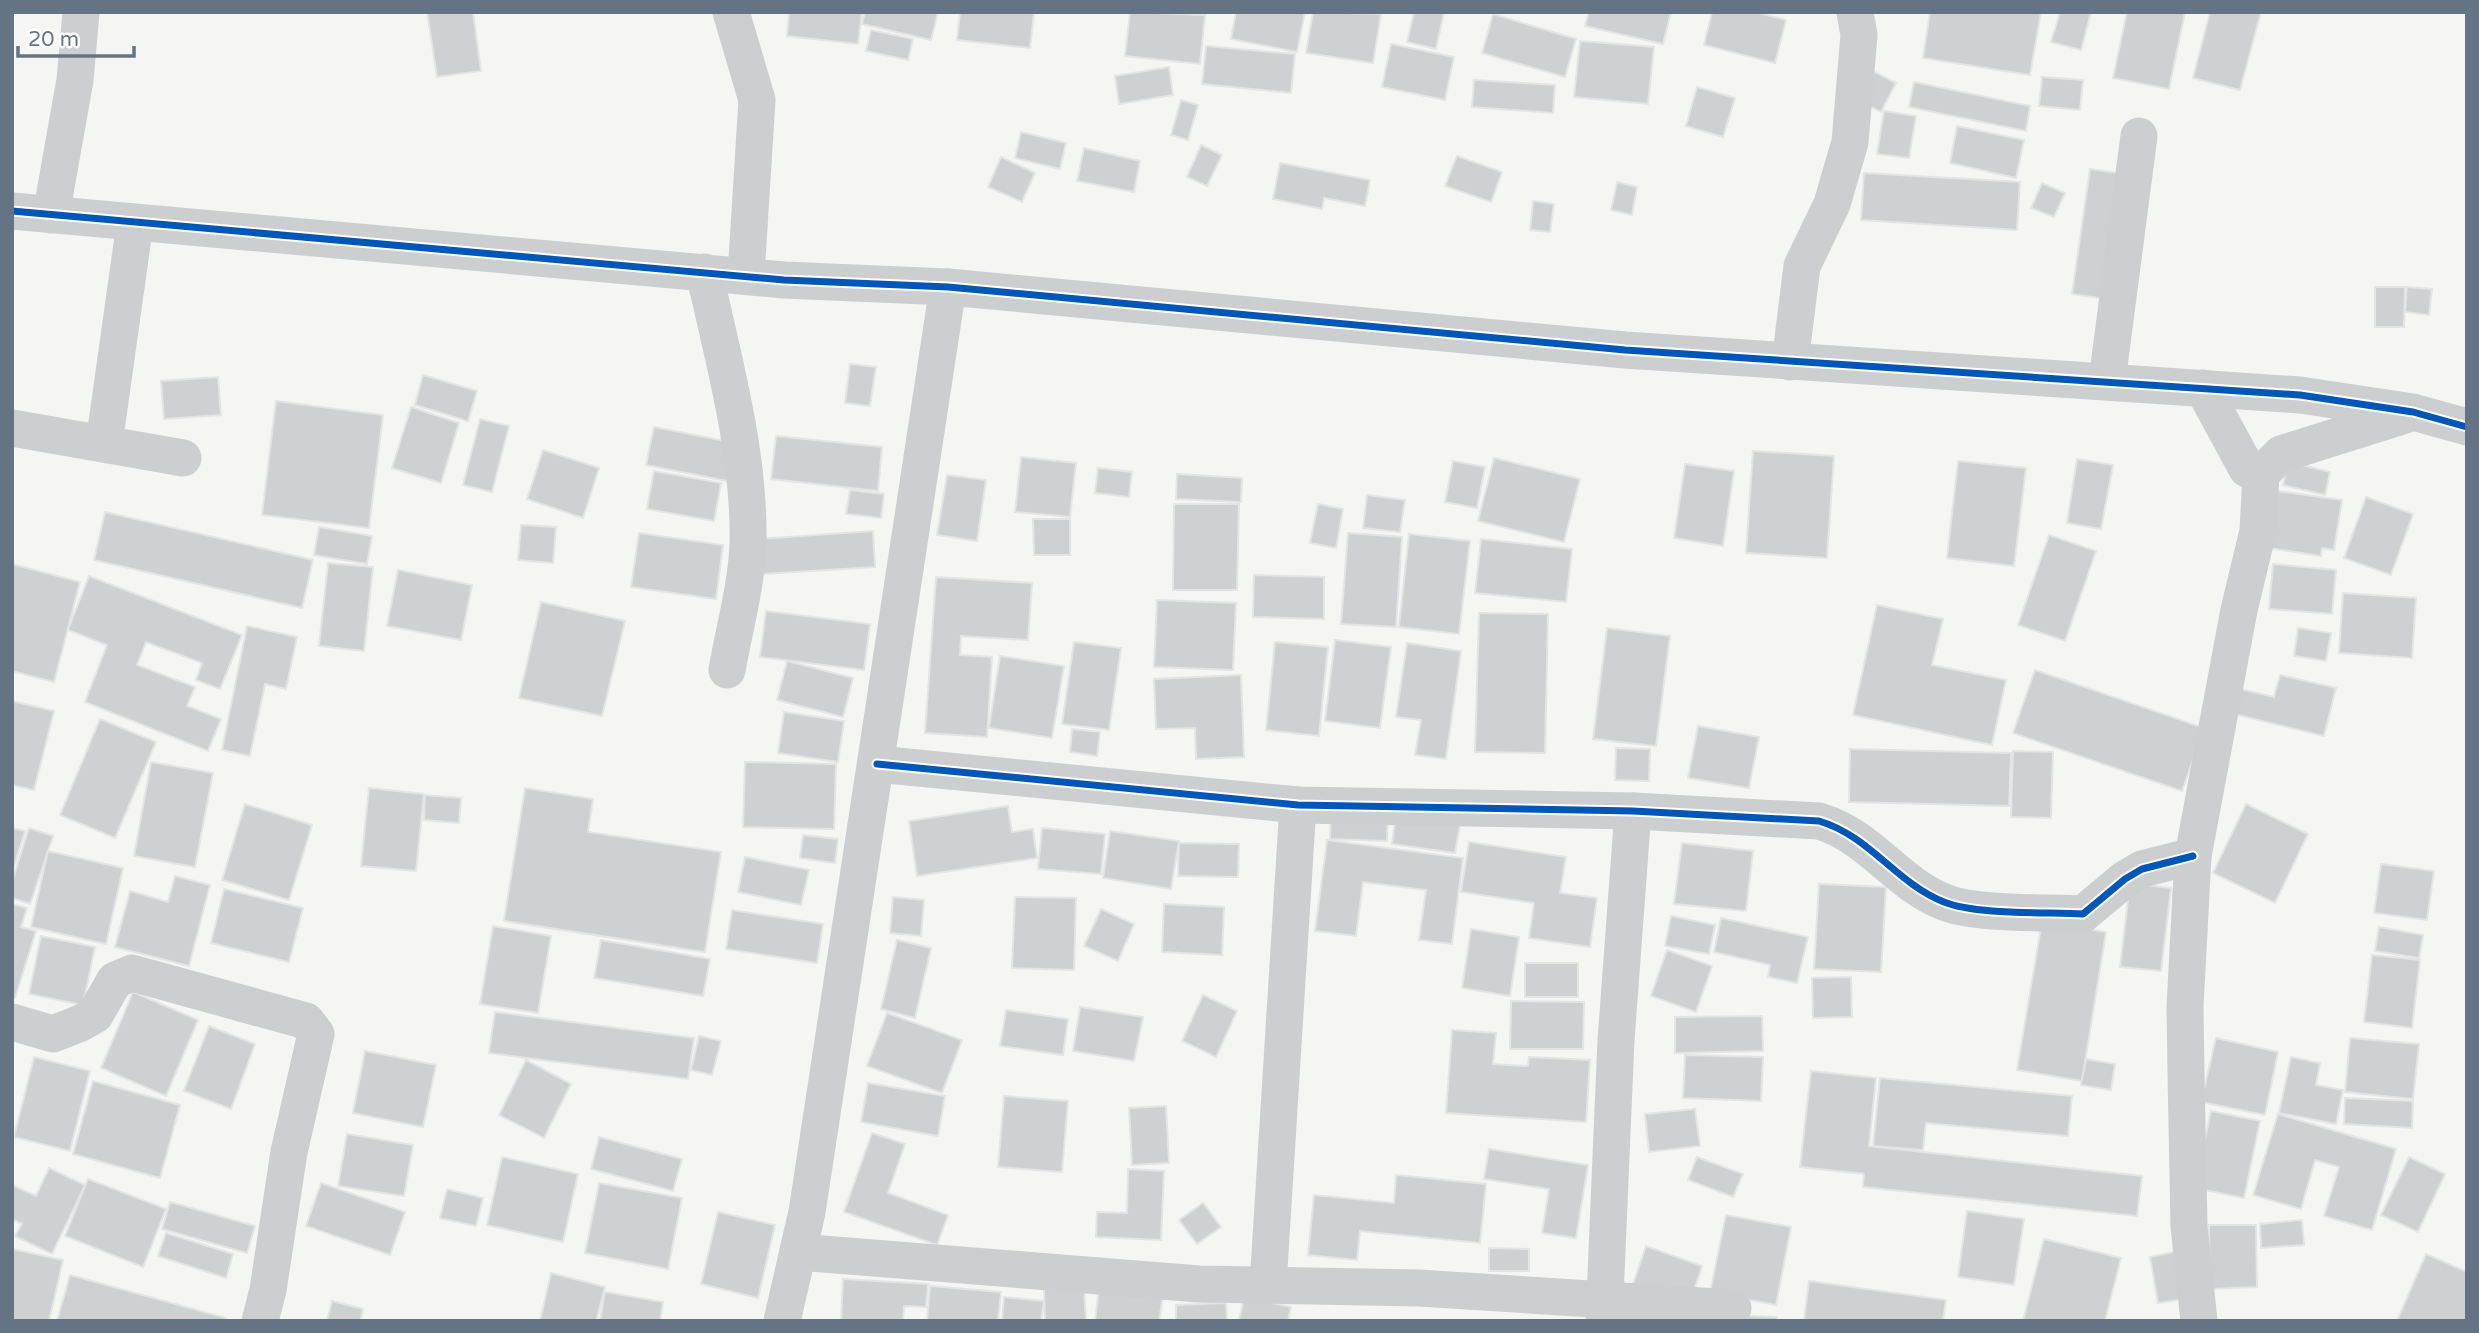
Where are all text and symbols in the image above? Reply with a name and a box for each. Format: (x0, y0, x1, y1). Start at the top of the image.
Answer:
scale bar (18, 14, 133, 58)
text: 20 m (28, 27, 79, 52)

